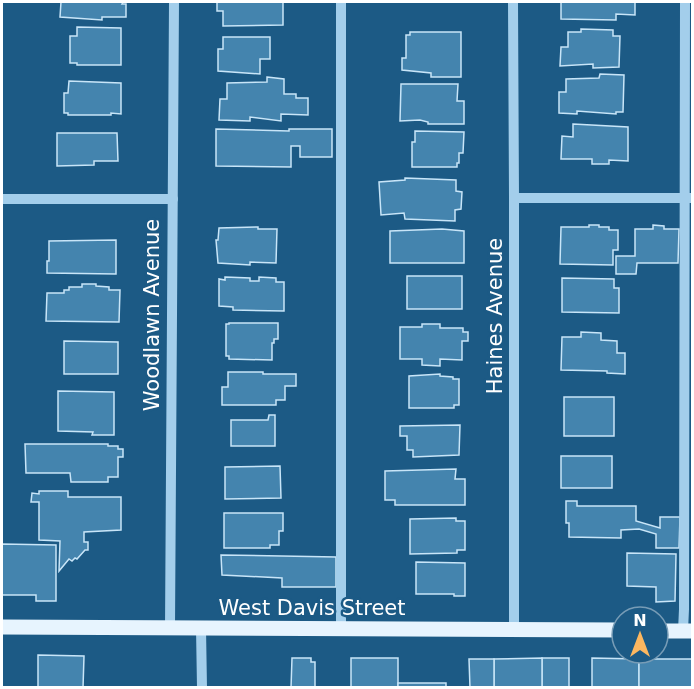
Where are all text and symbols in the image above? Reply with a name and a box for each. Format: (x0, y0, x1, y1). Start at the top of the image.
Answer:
street label: Woodlawn Avenue (140, 219, 164, 411)
street label: Haines Avenue (483, 238, 507, 394)
street label: West Davis Street (218, 596, 406, 620)
north arrow (610, 605, 670, 665)
text: N (633, 611, 647, 630)

